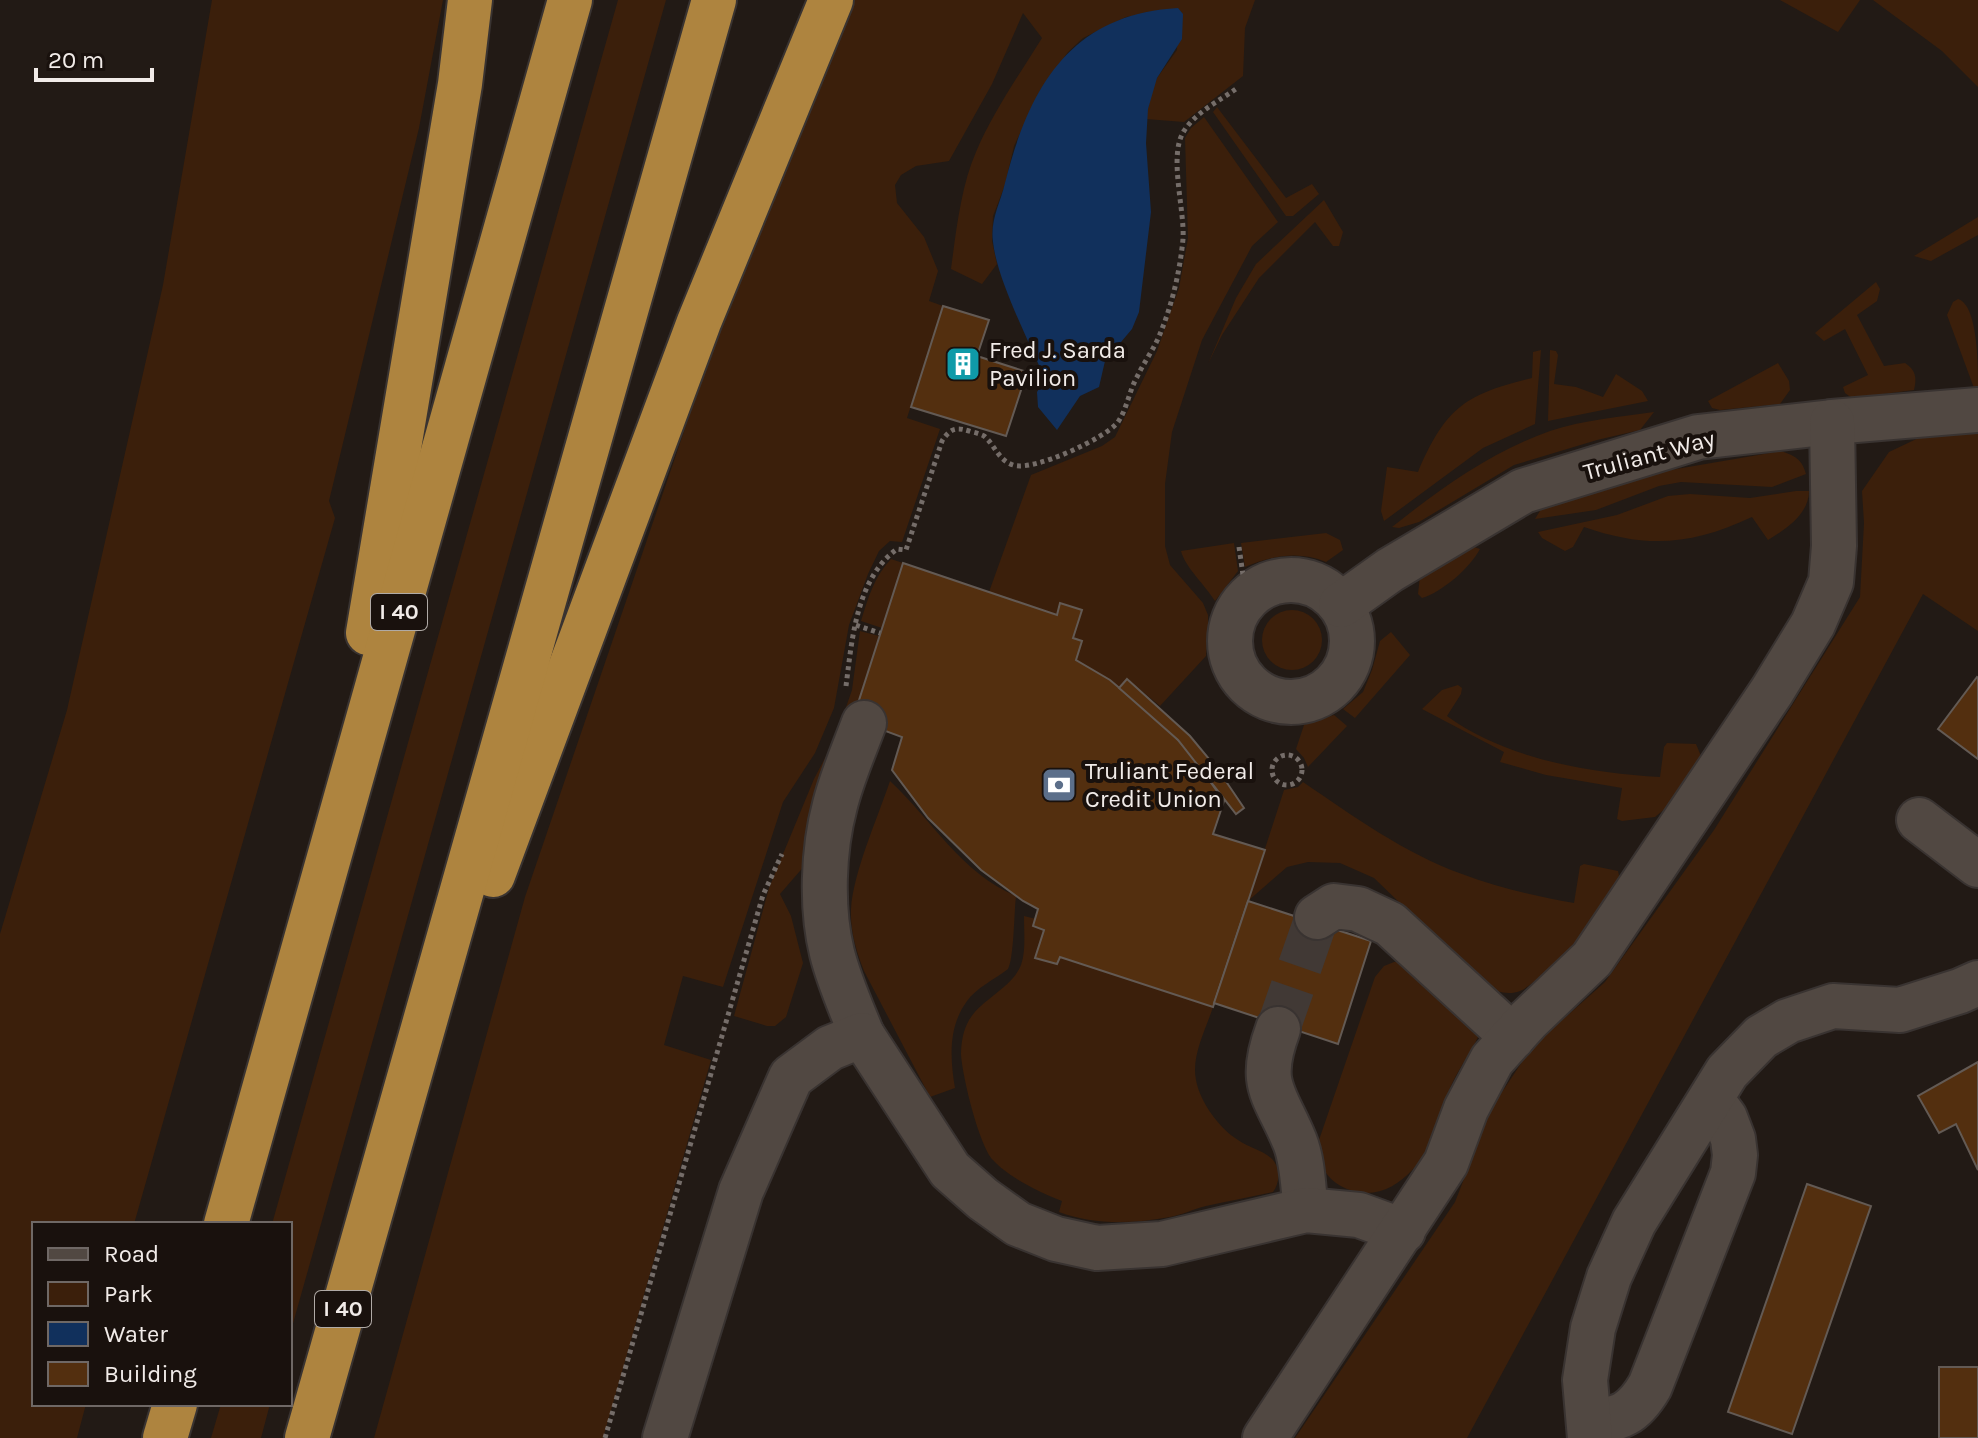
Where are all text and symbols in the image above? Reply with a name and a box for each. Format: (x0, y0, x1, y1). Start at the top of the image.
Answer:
scale bar (36, 32, 152, 82)
text: 20 m (48, 46, 104, 74)
place label: Fred J. Sarda Pavilion (989, 336, 1126, 392)
building icon: Fred J. Sarda Pavilion (944, 345, 982, 383)
street label: Truliant Way (1580, 424, 1718, 486)
road number: I 40 (371, 594, 427, 630)
place label: Truliant Federal Credit Union (1085, 757, 1254, 813)
bank icon: Truliant Federal Credit Union (1040, 766, 1078, 804)
legend (32, 1222, 292, 1406)
text: Road (104, 1240, 159, 1268)
text: Park (104, 1280, 153, 1308)
road number: I 40 (315, 1291, 371, 1327)
text: Water (104, 1320, 168, 1348)
text: Building (104, 1360, 197, 1388)

